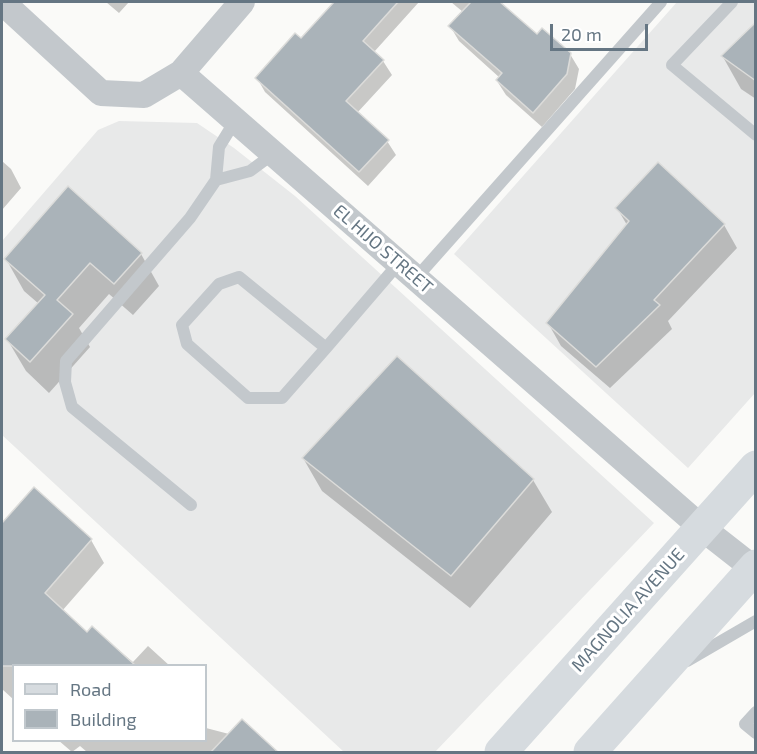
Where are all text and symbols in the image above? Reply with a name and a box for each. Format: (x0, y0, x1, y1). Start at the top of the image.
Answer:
scale bar (553, 12, 650, 50)
text: 20 m (561, 23, 602, 45)
street label: EL HIJO STREET (329, 200, 437, 298)
street label: MAGNOLIA AVENUE (567, 544, 689, 676)
legend (12, 664, 207, 742)
text: Road (70, 678, 111, 700)
text: Building (70, 708, 137, 730)

